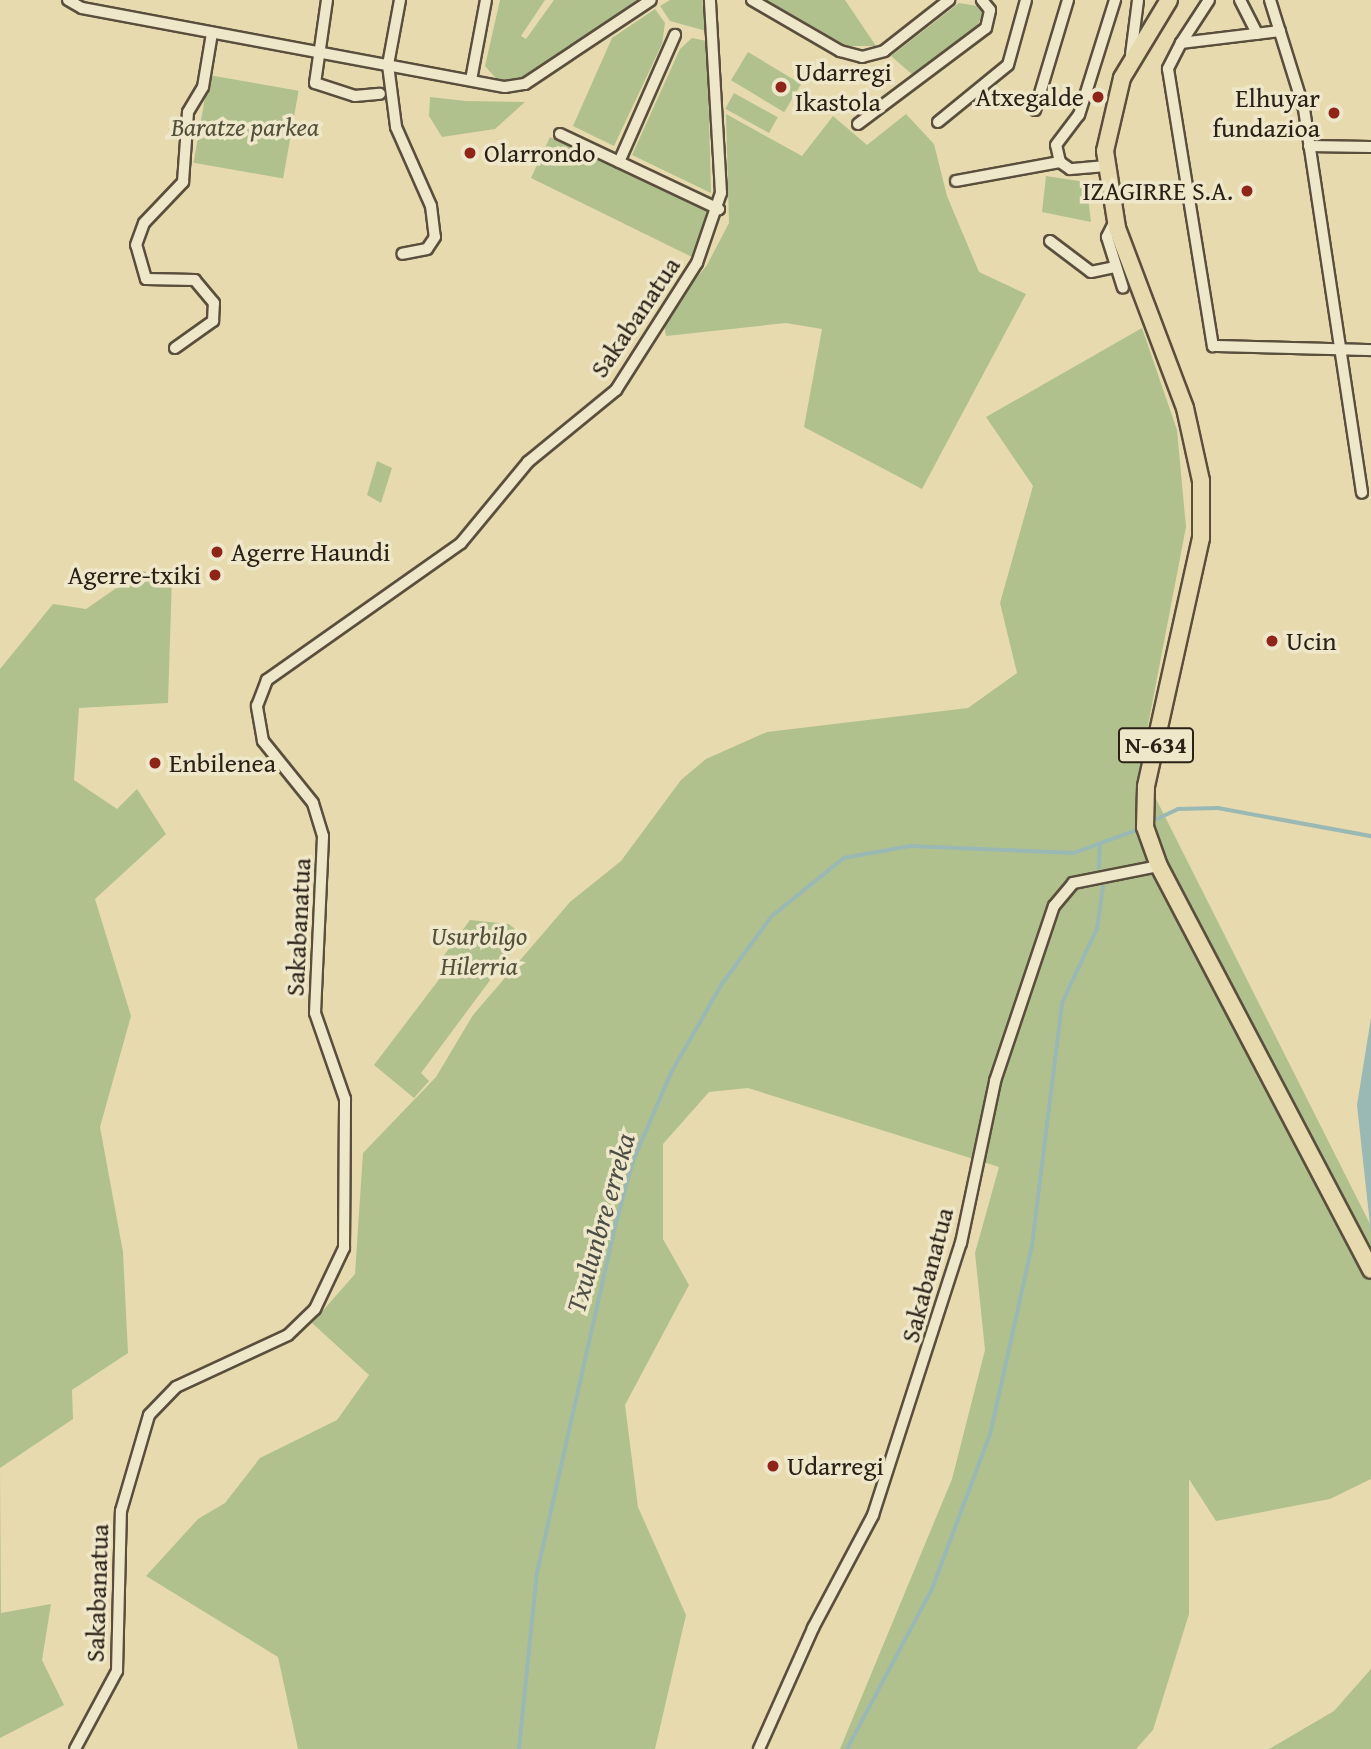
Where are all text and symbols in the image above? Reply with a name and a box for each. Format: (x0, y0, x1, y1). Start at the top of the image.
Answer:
place label: Udarregi Ikastola (795, 56, 892, 118)
marker: Udarregi Ikastola (773, 79, 789, 95)
place label: Atxegalde (975, 81, 1084, 113)
place label: Elhuyar fundazioa (1213, 82, 1320, 144)
marker: Atxegalde (1090, 89, 1106, 105)
marker: Elhuyar fundazioa (1326, 105, 1342, 121)
park label: Baratze parkea (171, 111, 319, 143)
place label: Olarrondo (484, 137, 595, 169)
marker: Olarrondo (462, 145, 478, 161)
place label: IZAGIRRE S.A. (1083, 175, 1233, 207)
marker: IZAGIRRE S.A. (1239, 183, 1255, 199)
street label: Sakabanatua (583, 251, 687, 383)
place label: Agerre Haundi (231, 536, 390, 568)
marker: Agerre Haundi (209, 544, 225, 560)
place label: Agerre-txiki (68, 559, 201, 591)
marker: Agerre-txiki (207, 567, 223, 583)
place label: Ucin (1286, 625, 1337, 657)
marker: Ucin (1264, 633, 1280, 649)
road number: N-634 (1118, 724, 1194, 766)
place label: Enbilenea (169, 747, 276, 779)
marker: Enbilenea (147, 755, 163, 771)
street label: Sakabanatua (279, 857, 317, 997)
park label: Usurbilgo Hilerria (431, 920, 527, 982)
water label: Txulunbre erreka (558, 1129, 642, 1317)
street label: Sakabanatua (894, 1204, 960, 1346)
place label: Udarregi (787, 1450, 884, 1482)
marker: Udarregi (765, 1458, 781, 1474)
street label: Sakabanatua (79, 1523, 115, 1663)

